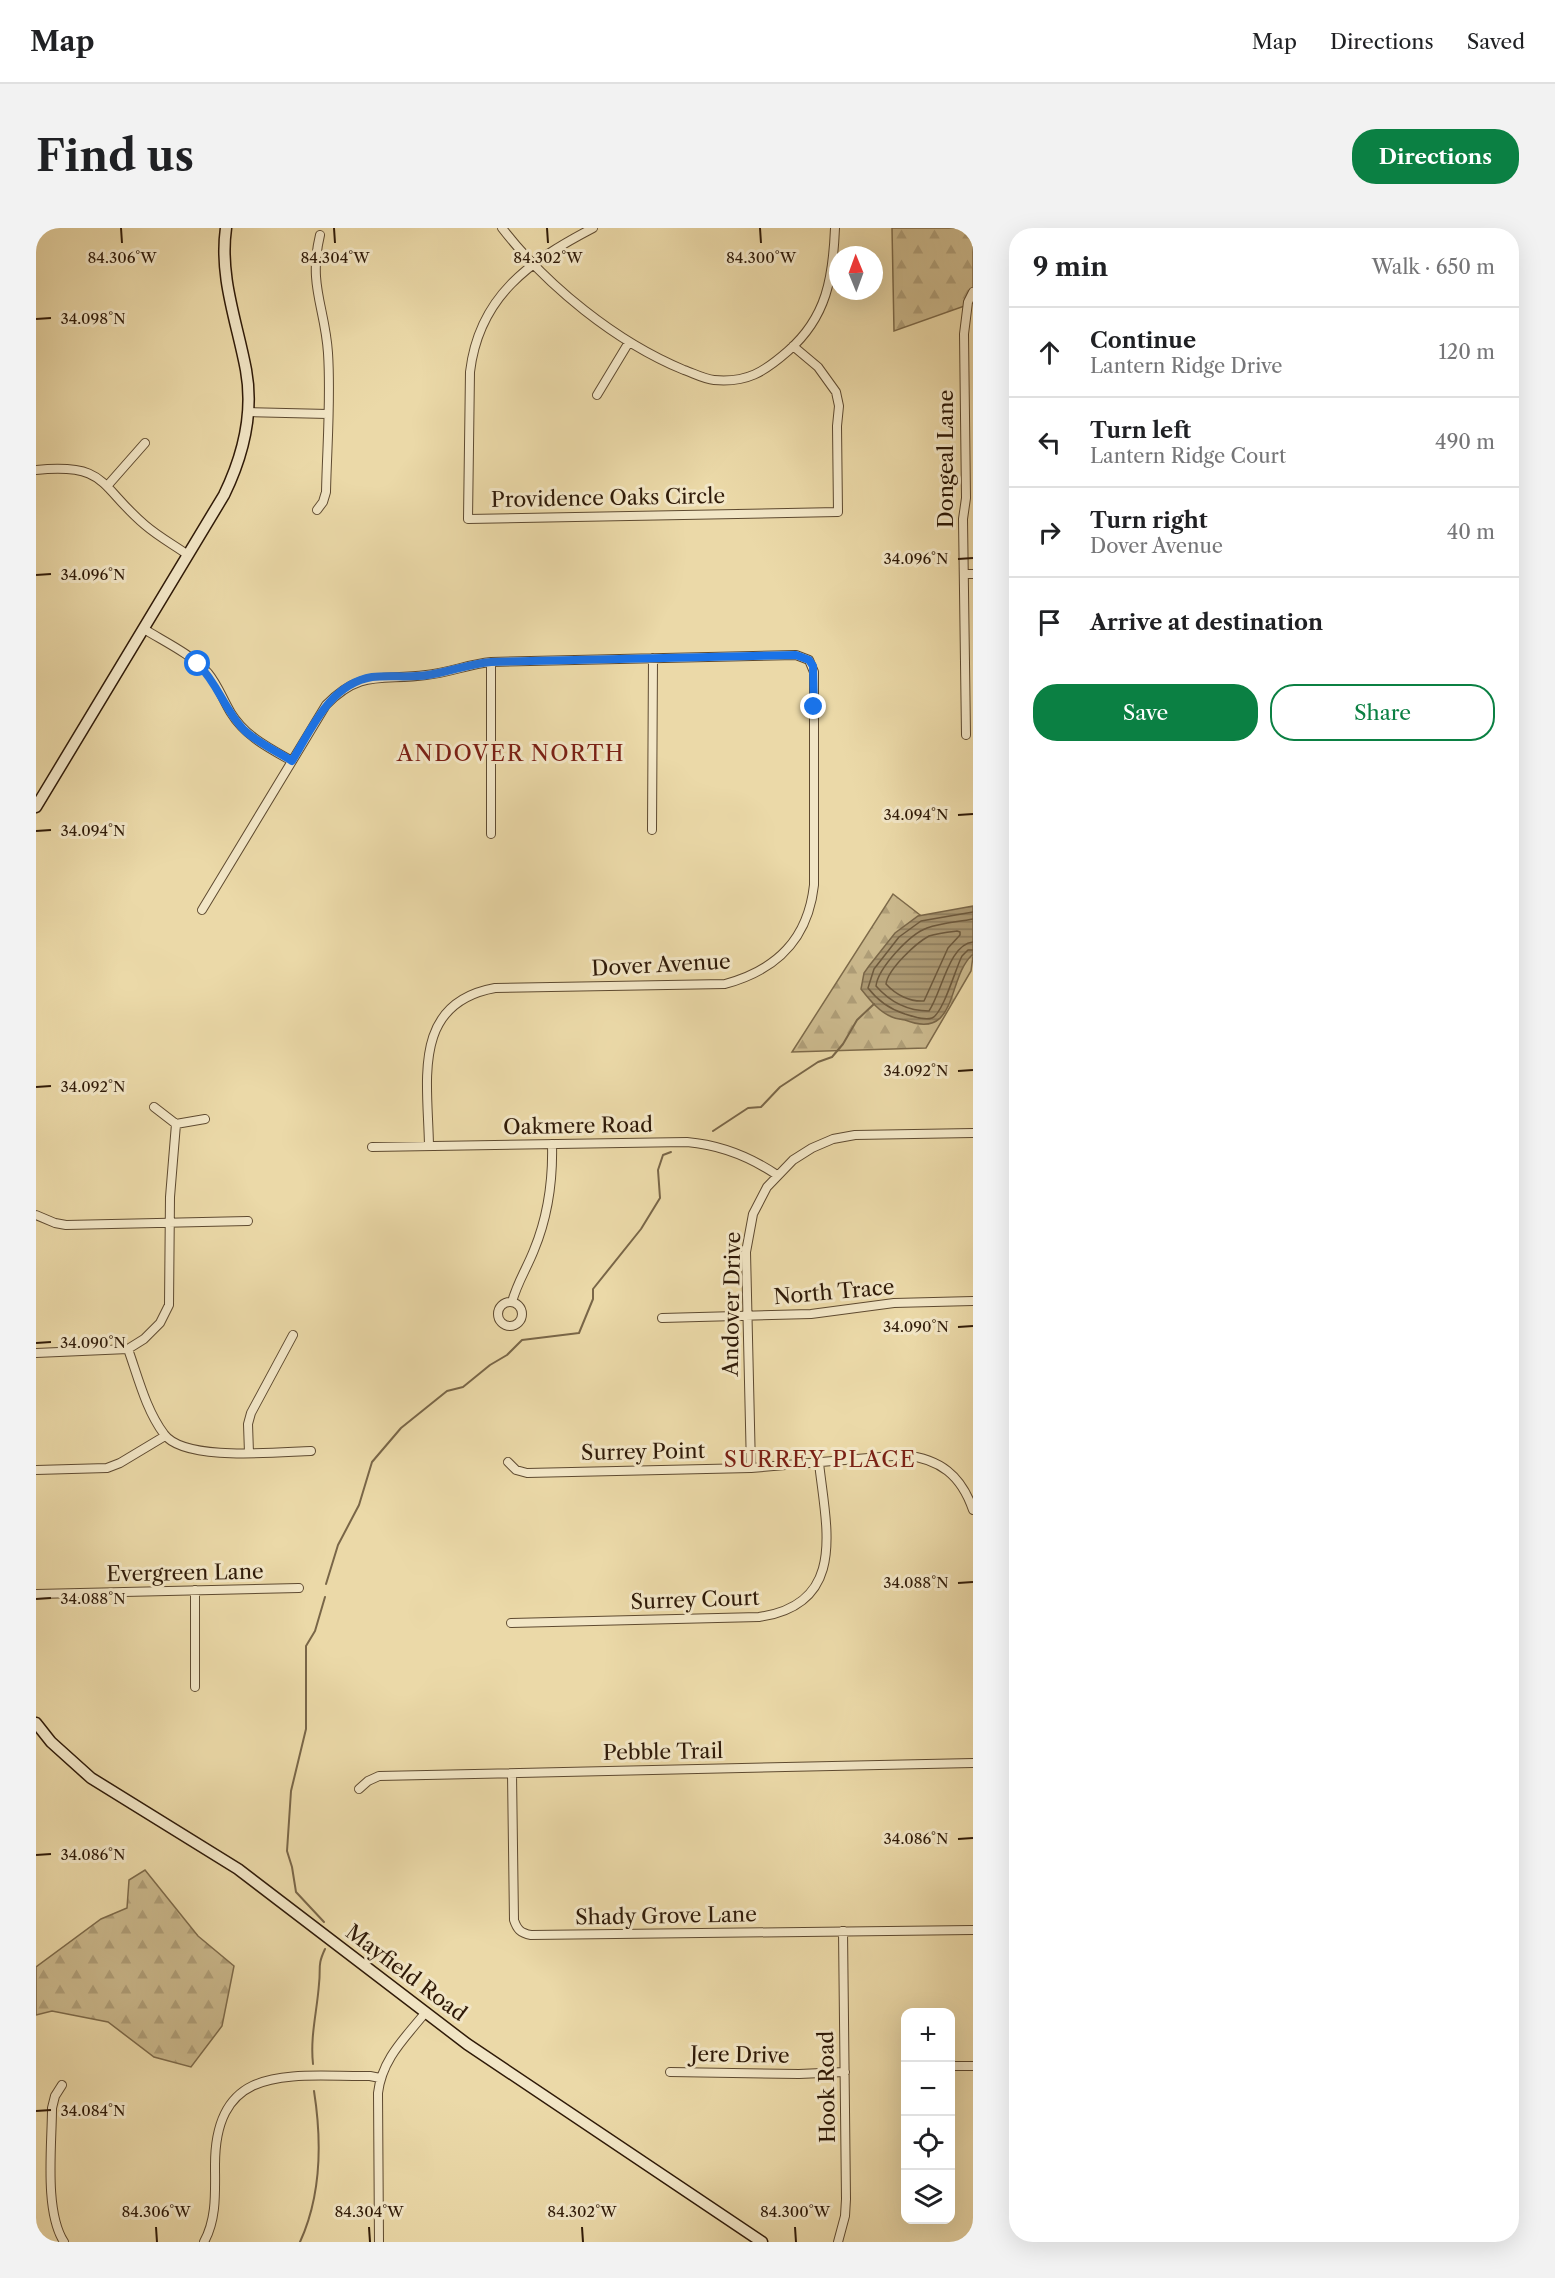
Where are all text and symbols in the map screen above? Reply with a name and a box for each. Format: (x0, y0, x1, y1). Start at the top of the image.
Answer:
text: Map (30, 24, 94, 58)
text: Map (1252, 29, 1297, 54)
text: Directions (1330, 29, 1434, 54)
text: Saved (1467, 29, 1525, 54)
button: Directions (1352, 129, 1519, 184)
text: Find us (36, 130, 194, 182)
north arrow (829, 246, 883, 300)
text: 84.306°W (87, 248, 157, 267)
text: 84.304°W (300, 248, 370, 267)
text: 84.302°W (513, 248, 583, 267)
text: 84.300°W (726, 248, 797, 267)
text: 9 min (1033, 251, 1108, 283)
text: Walk · 650 m (1372, 255, 1495, 279)
text: 34.098°N (60, 309, 126, 328)
text: Continue (1090, 327, 1196, 354)
icon: ahead (1033, 336, 1066, 369)
text: 120 m (1438, 340, 1495, 364)
text: Lantern Ridge Drive (1090, 354, 1283, 378)
street label: Dongeal Lane (933, 390, 958, 528)
text: Turn left (1090, 417, 1191, 444)
icon: left (1033, 426, 1066, 459)
text: 490 m (1435, 430, 1495, 454)
text: Lantern Ridge Court (1090, 444, 1286, 468)
street label: Providence Oaks Circle (491, 483, 725, 512)
text: Turn right (1090, 507, 1208, 534)
icon: right (1033, 516, 1066, 549)
text: 40 m (1447, 520, 1495, 544)
text: Dover Avenue (1090, 534, 1223, 558)
text: 34.096°N (884, 549, 948, 568)
text: 34.096°N (61, 565, 125, 584)
icon: arrive (1033, 606, 1066, 639)
text: Arrive at destination (1090, 609, 1323, 636)
route start (184, 650, 210, 676)
button: Save (1033, 684, 1258, 741)
button: Share (1270, 684, 1495, 741)
route end (800, 693, 826, 719)
district label: ANDOVER NORTH (396, 740, 625, 767)
text: 34.094°N (884, 805, 948, 824)
text: 34.094°N (61, 821, 125, 840)
street label: Dover Avenue (591, 948, 731, 981)
text: 34.092°N (884, 1061, 948, 1080)
text: 34.092°N (61, 1077, 125, 1096)
street label: Oakmere Road (503, 1112, 653, 1139)
street label: Andover Drive (718, 1231, 745, 1378)
street label: North Trace (772, 1274, 895, 1309)
text: 34.090°N (883, 1317, 949, 1336)
text: 34.090°N (60, 1333, 126, 1352)
street label: Surrey Point (581, 1438, 706, 1465)
district label: SURREY PLACE (724, 1446, 916, 1473)
street label: Evergreen Lane (106, 1559, 264, 1586)
text: 34.088°N (883, 1573, 949, 1592)
street label: Surrey Court (630, 1585, 761, 1614)
text: 34.088°N (60, 1589, 126, 1608)
street label: Pebble Trail (603, 1738, 723, 1765)
text: 34.086°N (884, 1829, 948, 1848)
text: 34.086°N (61, 1845, 125, 1864)
street label: Shady Grove Lane (575, 1901, 757, 1930)
street label: Mayfield Road (341, 1919, 472, 2026)
map controls (901, 2008, 955, 2224)
button: + (901, 2008, 955, 2062)
street label: Hook Road (813, 2030, 840, 2143)
street label: Jere Drive (687, 2041, 790, 2068)
button: − (901, 2062, 955, 2116)
text: 34.084°N (61, 2101, 125, 2120)
button: locate (901, 2116, 955, 2170)
button: layers (901, 2170, 955, 2224)
text: 84.306°W (121, 2202, 191, 2221)
text: 84.304°W (334, 2202, 404, 2221)
text: 84.302°W (547, 2202, 617, 2221)
text: 84.300°W (760, 2202, 831, 2221)

